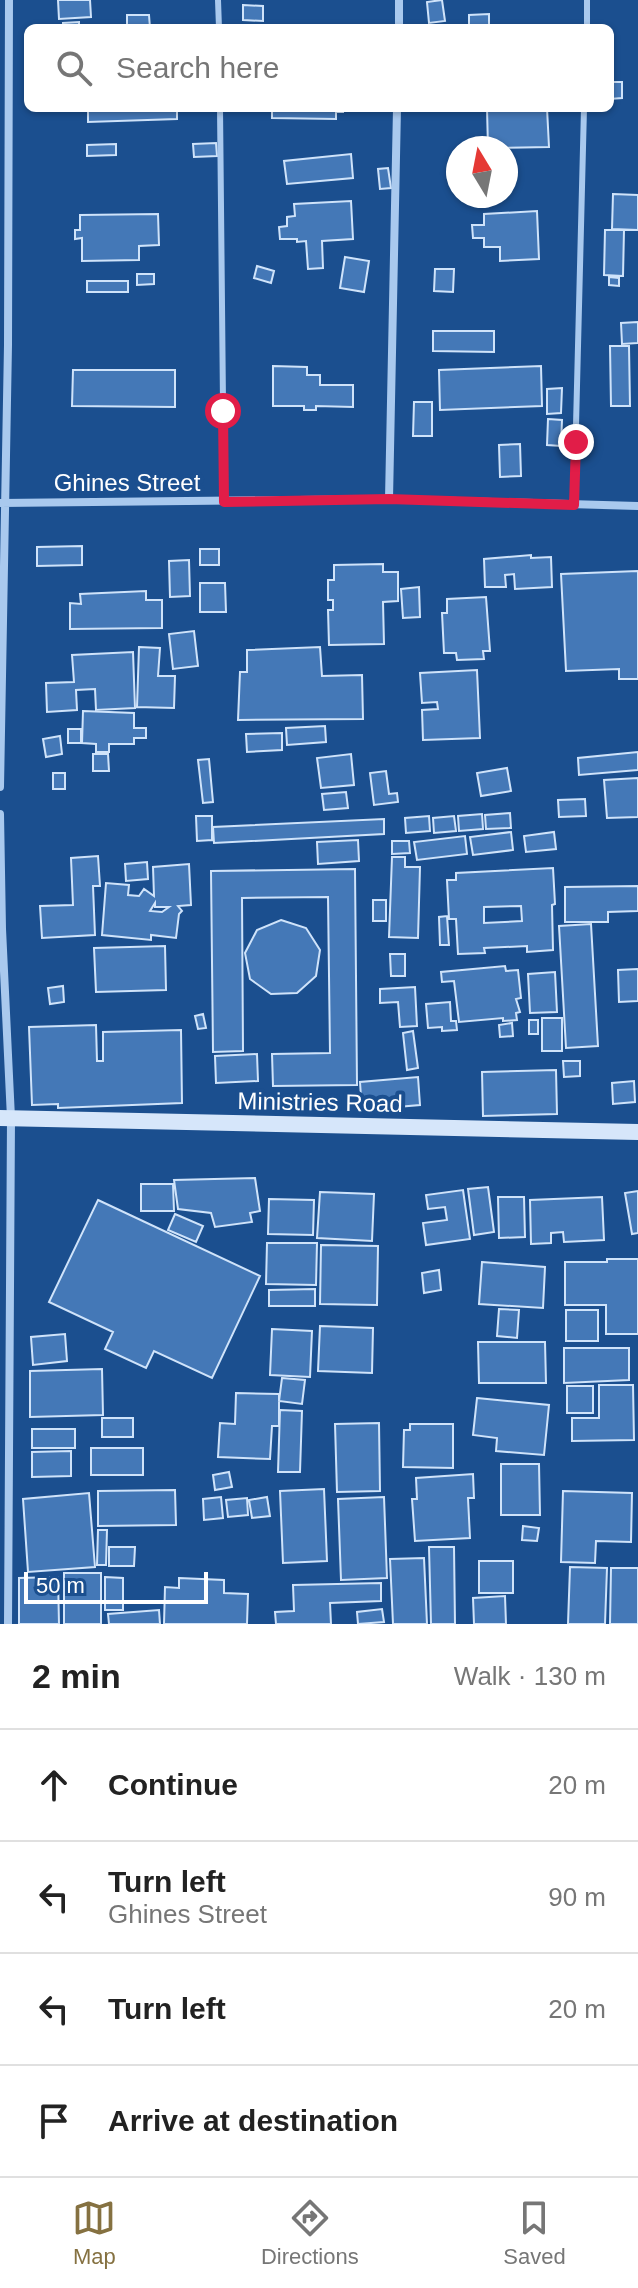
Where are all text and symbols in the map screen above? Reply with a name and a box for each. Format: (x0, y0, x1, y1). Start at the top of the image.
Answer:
search box (24, 24, 614, 112)
icon: search (52, 46, 96, 90)
text: Search here (116, 51, 279, 84)
north arrow (446, 136, 518, 208)
route start (205, 393, 241, 429)
route end (558, 424, 594, 460)
street label: Ghines Street (54, 469, 201, 496)
street label: Ministries Road (237, 1087, 403, 1117)
scale bar (24, 1568, 208, 1604)
text: 50 m (36, 1573, 85, 1598)
text: 2 min (32, 1657, 121, 1695)
text: Walk · 130 m (454, 1661, 606, 1691)
icon: ahead (32, 1763, 76, 1807)
text: Continue (108, 1768, 238, 1801)
text: 20 m (548, 1770, 606, 1800)
text: Turn left (108, 1865, 226, 1898)
icon: left (32, 1875, 76, 1919)
text: 90 m (548, 1882, 606, 1912)
text: Ghines Street (108, 1899, 267, 1929)
icon: left (32, 1987, 76, 2031)
text: Turn left (108, 1992, 226, 2025)
text: 20 m (548, 1994, 606, 2024)
icon: arrive (32, 2099, 76, 2143)
text: Arrive at destination (108, 2104, 398, 2137)
tab: Map (72, 2196, 116, 2270)
tab: Directions (261, 2196, 359, 2270)
tab: Saved (503, 2196, 566, 2270)

